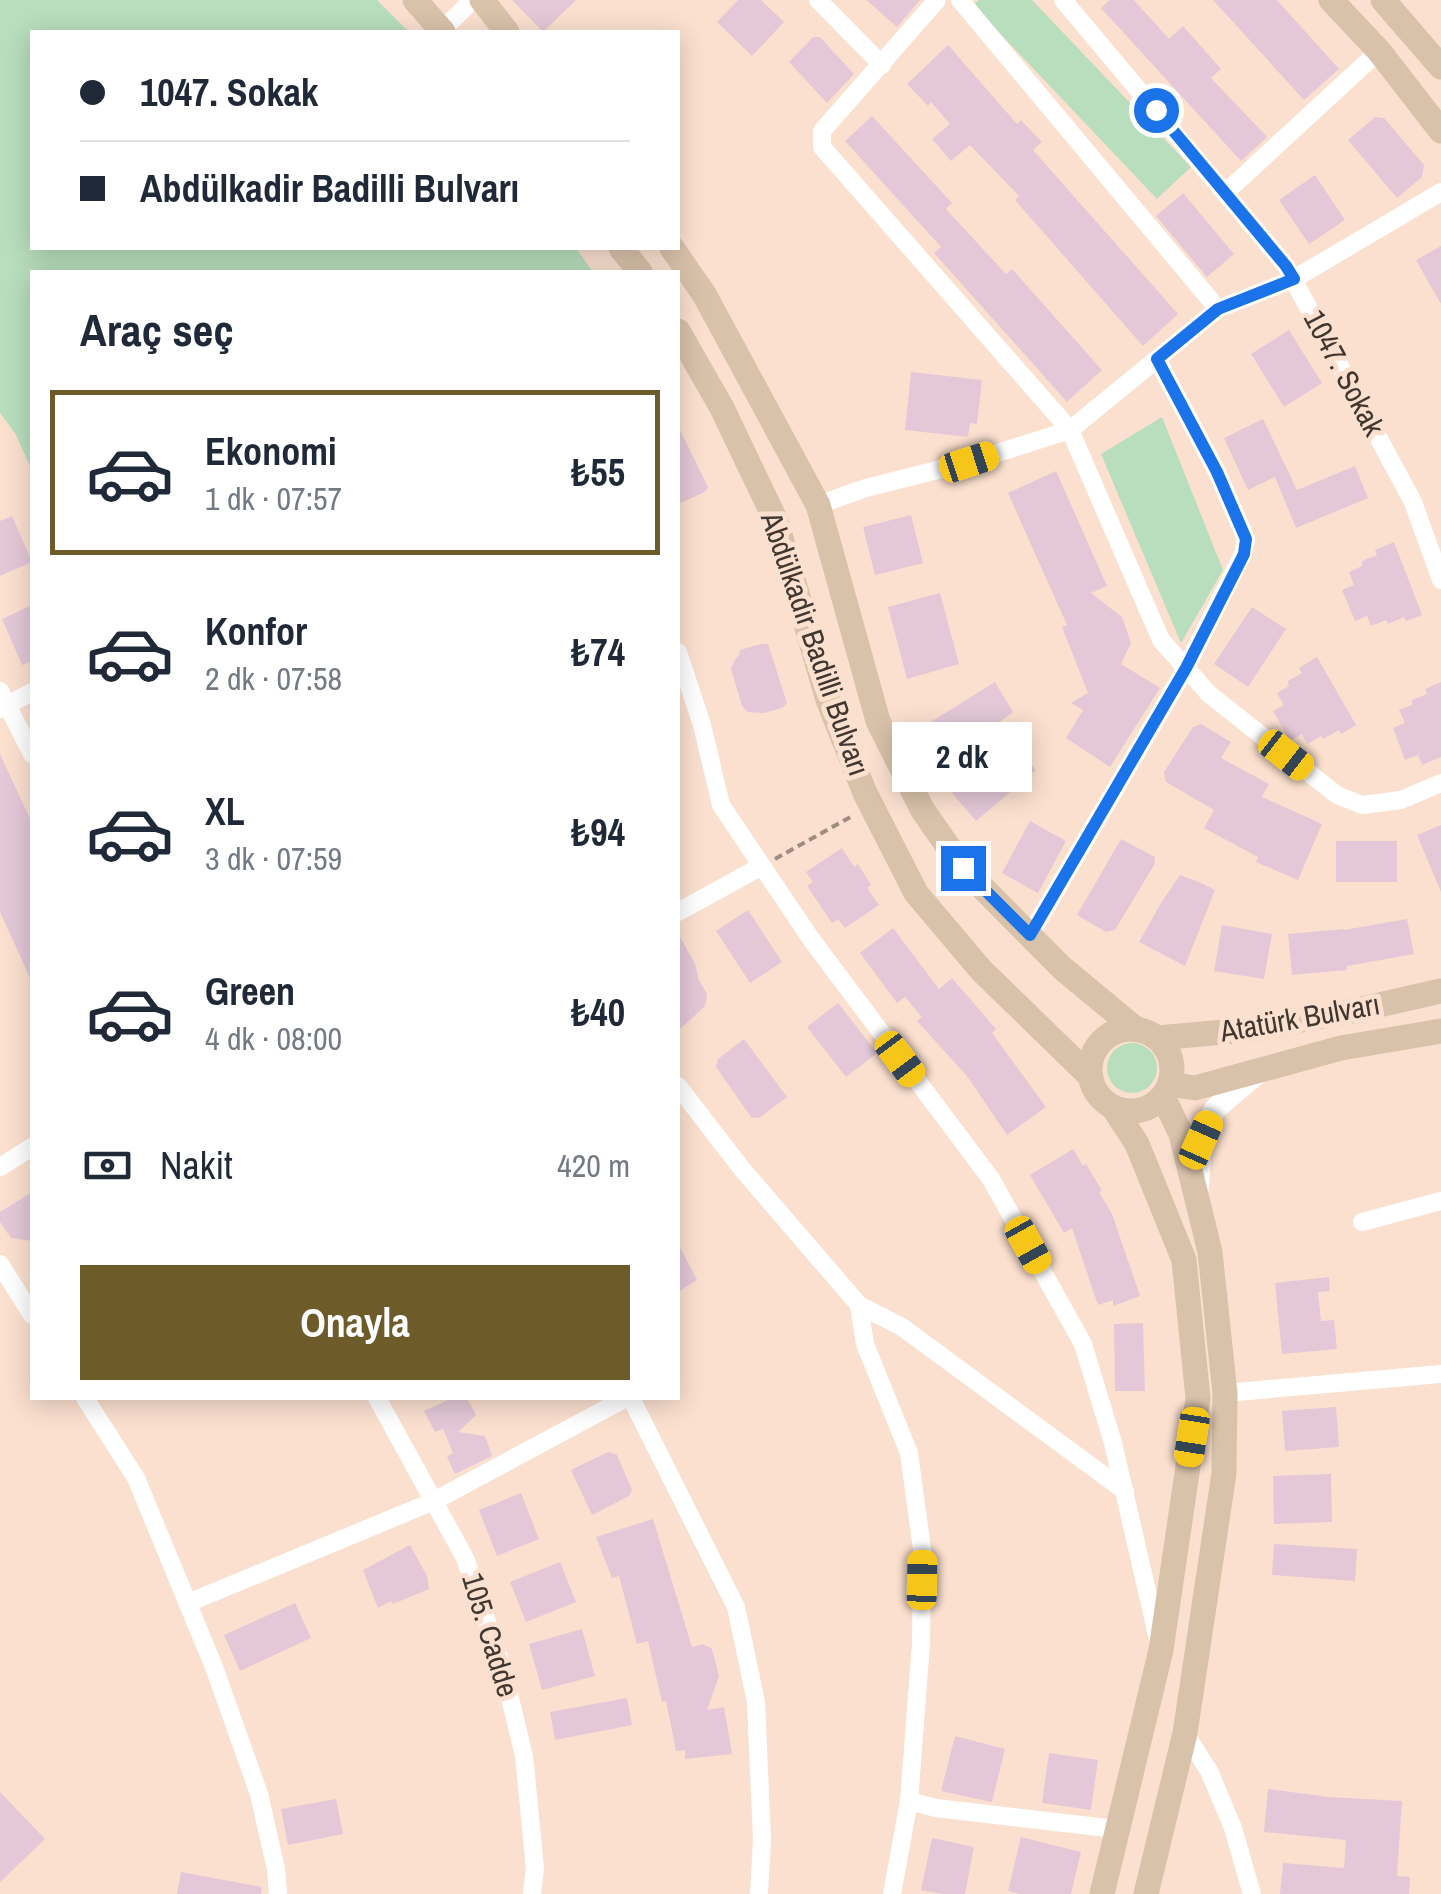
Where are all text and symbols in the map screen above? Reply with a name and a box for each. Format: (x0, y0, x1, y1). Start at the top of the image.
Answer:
text: 1047. Sokak (140, 67, 318, 118)
route start (1134, 88, 1179, 133)
text: Abdülkadir Badilli Bulvarı (140, 163, 519, 214)
text: Araç seç (80, 299, 234, 360)
street label: 1047. Sokak (1295, 303, 1395, 443)
text: Ekonomi (205, 426, 337, 477)
icon: car (85, 428, 175, 518)
car (936, 438, 1002, 486)
text: ₺55 (571, 447, 625, 498)
text: 1 dk · 07:57 (205, 477, 342, 520)
street label: Abdülkadir Badilli Bulvarı (752, 506, 880, 781)
text: Konfor (205, 606, 307, 657)
icon: car (85, 608, 175, 698)
text: ₺74 (571, 627, 625, 678)
text: 2 dk · 07:58 (205, 657, 342, 700)
callout: 2 dk (893, 723, 1033, 793)
car (1253, 725, 1319, 785)
text: 2 dk (936, 735, 988, 778)
text: XL (205, 786, 245, 837)
icon: car (85, 788, 175, 878)
text: ₺94 (571, 807, 625, 858)
text: 3 dk · 07:59 (205, 837, 342, 880)
route end (941, 846, 986, 891)
text: Green (205, 966, 295, 1017)
icon: car (85, 968, 175, 1058)
street label: Atatürk Bulvarı (1216, 983, 1383, 1051)
text: ₺40 (571, 987, 625, 1038)
text: 4 dk · 08:00 (205, 1017, 342, 1060)
car (870, 1026, 930, 1092)
car (1175, 1106, 1227, 1174)
icon: cash (80, 1138, 135, 1193)
text: Nakit (160, 1140, 233, 1191)
text: 420 m (557, 1144, 630, 1187)
car (1000, 1211, 1056, 1279)
button: Onayla (80, 1265, 630, 1380)
car (1172, 1405, 1212, 1469)
car (906, 1550, 938, 1610)
street label: 105. Cadde (453, 1568, 529, 1701)

